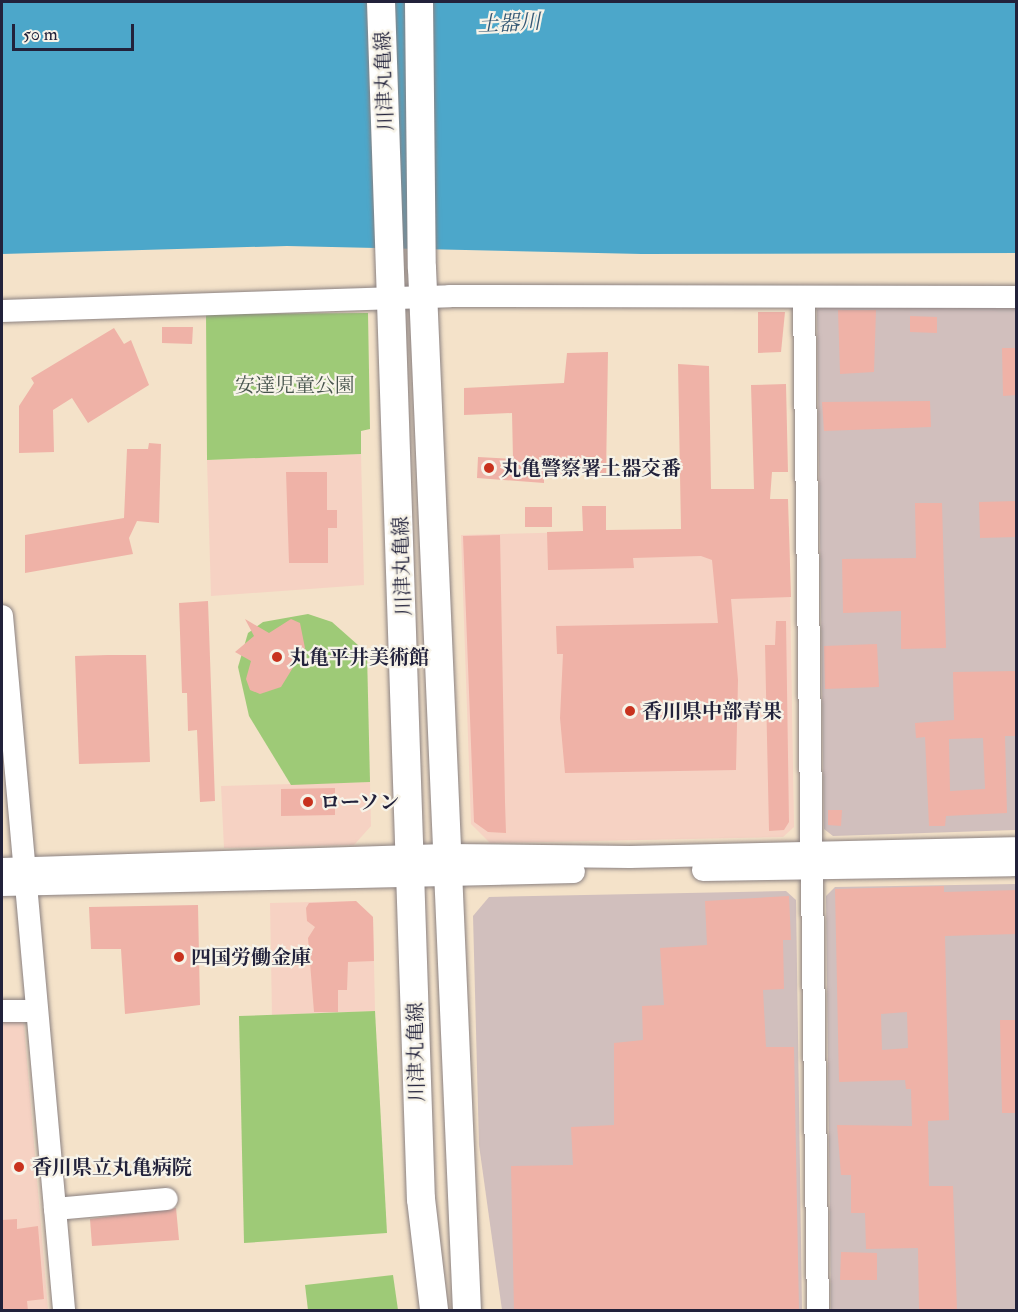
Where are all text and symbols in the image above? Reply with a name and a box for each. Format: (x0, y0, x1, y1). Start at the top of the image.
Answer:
water label: 土器川 (477, 10, 541, 38)
scale bar (15, 12, 136, 50)
text: 50 m (23, 23, 58, 46)
street label: 川津丸亀線 (370, 31, 398, 131)
park label: 安達児童公園 (235, 373, 355, 397)
place label: 丸亀警察署土器交番 (501, 456, 681, 480)
marker: 丸亀警察署土器交番 (482, 461, 496, 475)
street label: 川津丸亀線 (388, 516, 416, 616)
place label: 丸亀平井美術館 (289, 645, 429, 669)
marker: 丸亀平井美術館 (270, 650, 284, 664)
place label: 香川県中部青果 (642, 699, 782, 723)
marker: 香川県中部青果 (623, 704, 637, 718)
place label: ローソン (320, 790, 400, 814)
marker: ローソン (301, 795, 315, 809)
place label: 四国労働金庫 (191, 945, 311, 969)
marker: 四国労働金庫 (172, 950, 186, 964)
street label: 川津丸亀線 (403, 1002, 429, 1102)
place label: 香川県立丸亀病院 (32, 1155, 192, 1179)
marker: 香川県立丸亀病院 (10, 1158, 28, 1176)

